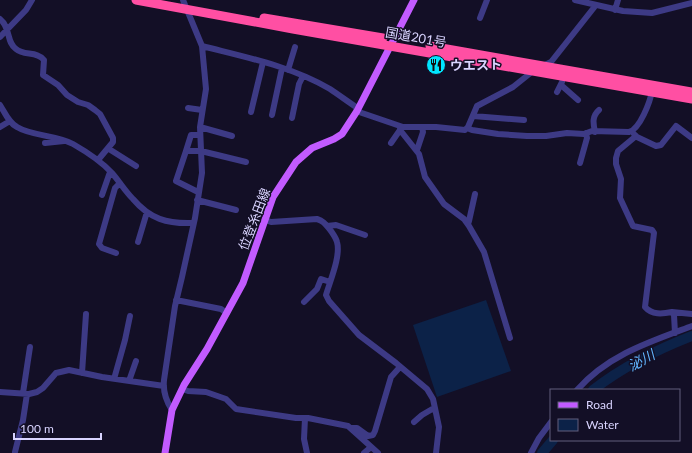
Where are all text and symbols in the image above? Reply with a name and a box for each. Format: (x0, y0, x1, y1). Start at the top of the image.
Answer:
street label: 国道201号 (384, 24, 448, 50)
restaurant icon: ウエスト (425, 54, 447, 76)
place label: ウエスト (450, 57, 502, 73)
street label: 位登糸田線 (235, 186, 273, 252)
water label: 泌川 (625, 345, 659, 374)
legend (550, 389, 680, 441)
text: Road (586, 397, 613, 412)
scale bar (14, 415, 101, 441)
text: Water (586, 417, 619, 432)
text: 100 m (20, 421, 54, 436)

